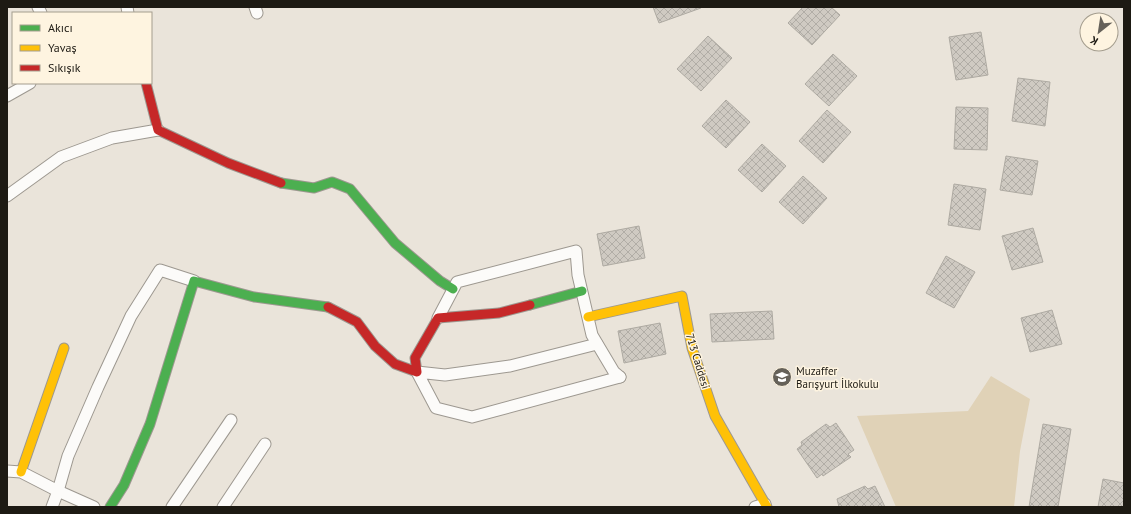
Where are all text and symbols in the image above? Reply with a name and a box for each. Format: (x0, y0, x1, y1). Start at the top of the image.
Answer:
legend (12, 12, 152, 84)
north arrow (1079, 12, 1119, 52)
text: Akıcı (48, 20, 73, 35)
text: K (1087, 33, 1100, 48)
text: Yavaş (48, 40, 77, 55)
text: Sıkışık (48, 60, 81, 75)
street label: 713 Caddesi (683, 331, 713, 391)
place label: Muzaffer Barışyurt İlkokulu (796, 364, 879, 391)
school or university icon: Muzaffer Barışyurt İlkokulu (771, 366, 793, 388)

